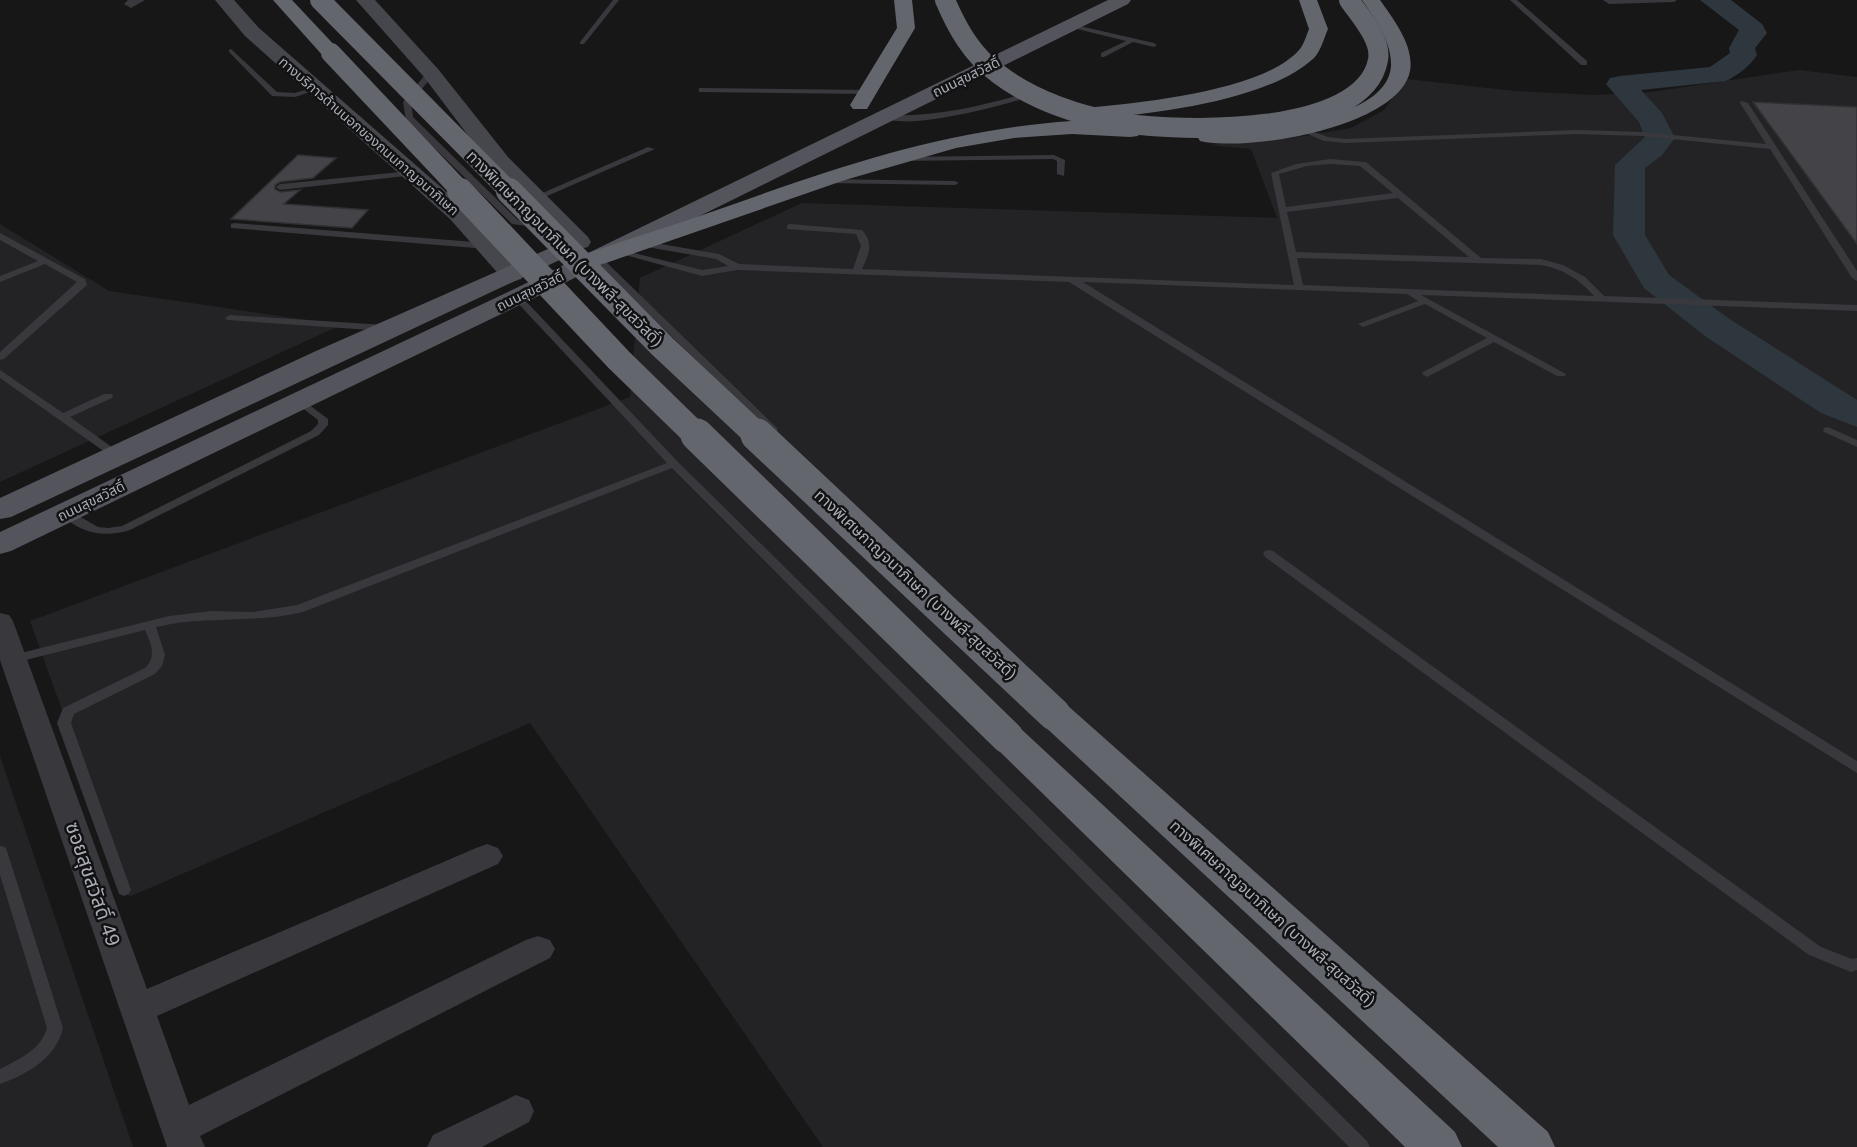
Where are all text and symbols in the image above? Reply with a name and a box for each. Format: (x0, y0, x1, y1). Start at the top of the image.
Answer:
street label: ทางบริการด้านนอกของถนนกาญจนาภิเษก (276, 54, 462, 218)
street label: ถนนสุขสวัสดิ์ (930, 54, 1003, 101)
street label: ทางพิเศษกาญจนาภิเษก (บางพลี-สุขสวัสดิ์) (463, 146, 667, 350)
street label: ถนนสุขสวัสดิ์ (494, 268, 567, 315)
street label: ถนนสุขสวัสดิ์ (55, 478, 128, 525)
street label: ทางพิเศษกาญจนาภิเษก (บางพลี-สุขสวัสดิ์) (811, 485, 1021, 683)
street label: ทางพิเศษกาญจนาภิเษก (บางพลี-สุขสวัสดิ์) (1166, 816, 1379, 1011)
street label: ซอยสุขสวัสดิ์ 49 (61, 819, 125, 949)

